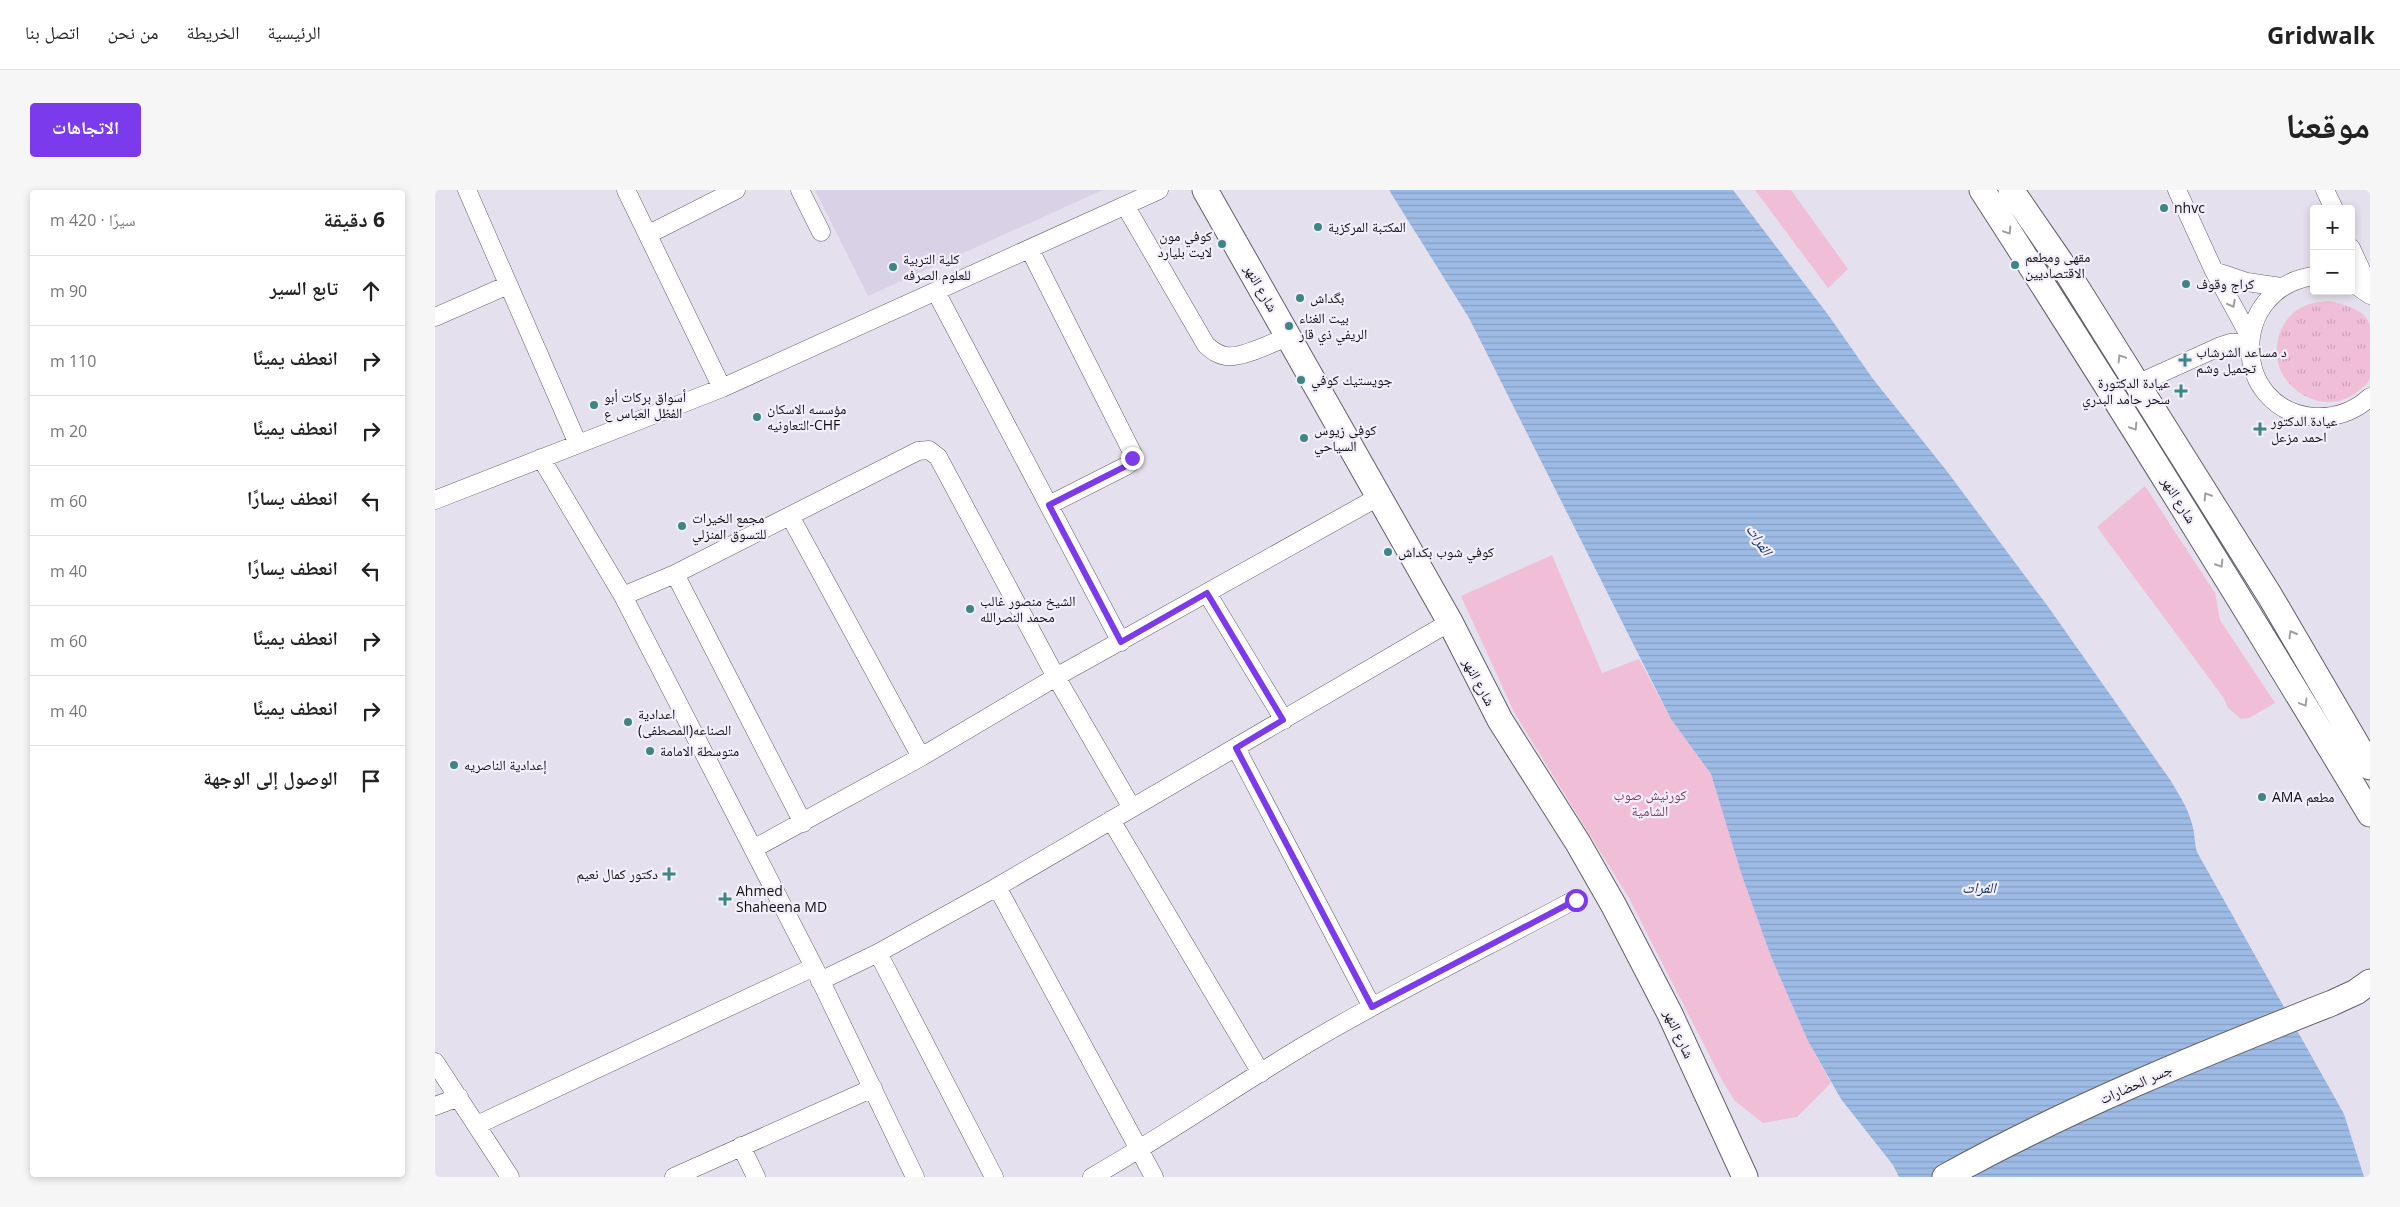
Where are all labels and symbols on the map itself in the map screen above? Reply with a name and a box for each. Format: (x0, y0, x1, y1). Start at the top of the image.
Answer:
place label: nhvc (2174, 198, 2205, 217)
marker: nhvc (2158, 202, 2170, 214)
place label: المكتبة المركزية (1328, 217, 1406, 236)
marker: المكتبة المركزية (1312, 221, 1324, 233)
one-way arrow (2002, 225, 2011, 235)
place label: كوفي مون لايت بليارد (1158, 226, 1212, 261)
marker: كوفي مون لايت بليارد (1216, 238, 1228, 250)
place label: مقهى ومطعم الاقتصاديين (2025, 247, 2090, 282)
place label: كلية التربية للعلوم الصرفه (903, 249, 971, 285)
marker: مقهى ومطعم الاقتصاديين (2009, 259, 2021, 271)
street label: شارع النهر (1239, 260, 1283, 315)
marker: كلية التربية للعلوم الصرفه (887, 261, 899, 273)
place label: كراج وقوف (2196, 274, 2254, 294)
marker: كراج وقوف (2180, 278, 2192, 290)
place label: بگداش (1310, 288, 1345, 307)
marker: بگداش (1294, 292, 1306, 304)
one-way arrow (2226, 299, 2236, 308)
place label: بيت الغناء الريفي ذي قار (1298, 308, 1367, 346)
marker: بيت الغناء الريفي ذي قار (1283, 320, 1295, 332)
place label: د مساعد الشرشاب تجميل وشم (2196, 342, 2287, 378)
marker: د مساعد الشرشاب تجميل وشم (2178, 353, 2192, 367)
one-way arrow (2117, 355, 2127, 364)
place label: جويستيك كوفي (1311, 370, 1393, 392)
place label: عيادة الدكتورة سحر حامد البدري (2082, 373, 2170, 411)
marker: جويستيك كوفي (1295, 374, 1307, 386)
marker: عيادة الدكتورة سحر حامد البدري (2174, 384, 2188, 398)
place label: أسواق بركات أبو الفظل العباس ع (604, 387, 686, 423)
marker: أسواق بركات أبو الفظل العباس ع (588, 399, 600, 411)
place label: مؤسسه الاسكان التعاونيه-CHF (767, 399, 846, 434)
marker: مؤسسه الاسكان التعاونيه-CHF (751, 411, 763, 423)
place label: عيادة الدكتور احمد مزعل (2270, 411, 2338, 446)
place label: كوفي زيوس السياحي (1314, 420, 1377, 458)
one-way arrow (2127, 421, 2137, 430)
marker: عيادة الدكتور احمد مزعل (2253, 422, 2267, 436)
marker: كوفي زيوس السياحي (1298, 432, 1310, 444)
route end (1121, 447, 1144, 470)
street label: شارع النهر (2156, 472, 2201, 527)
one-way arrow (2204, 492, 2213, 502)
place label: مجمع الخيرات للتسوق المنزلي (692, 508, 766, 546)
marker: مجمع الخيرات للتسوق المنزلي (676, 520, 688, 532)
water label: الفرات (1742, 520, 1778, 560)
place label: كوفي شوب بكداش (1398, 542, 1494, 564)
marker: كوفي شوب بكداش (1382, 546, 1394, 558)
one-way arrow (2213, 559, 2223, 568)
place label: الشيخ منصور غالب محمد النصرالله (980, 591, 1076, 626)
marker: الشيخ منصور غالب محمد النصرالله (964, 603, 976, 615)
one-way arrow (2289, 631, 2299, 640)
street label: شارع النهر (1458, 654, 1500, 709)
one-way arrow (2297, 698, 2307, 707)
place label: اعدادية الصناعه(المصطفى) (638, 704, 731, 739)
marker: اعدادية الصناعه(المصطفى) (622, 716, 634, 728)
place label: متوسطة الامامة (660, 741, 739, 760)
marker: متوسطة الامامة (644, 745, 656, 757)
place label: إعدادية الناصريه (464, 755, 547, 775)
marker: إعدادية الناصريه (448, 759, 460, 771)
park label: كورنيش صوب الشامية (1614, 785, 1687, 820)
place label: AMA مطعم (2272, 787, 2334, 807)
marker: AMA مطعم (2256, 791, 2268, 803)
place label: دكتور كمال نعيم (577, 864, 658, 884)
marker: دكتور كمال نعيم (662, 867, 676, 881)
water label: الفرات (1962, 877, 1997, 897)
place label: Ahmed Shaheena MD (736, 881, 827, 916)
route start (1565, 889, 1588, 912)
marker: Ahmed Shaheena MD (718, 892, 732, 906)
street label: شارع النهر (1659, 1005, 1699, 1062)
street label: جسر الحضارات (2097, 1059, 2175, 1108)

